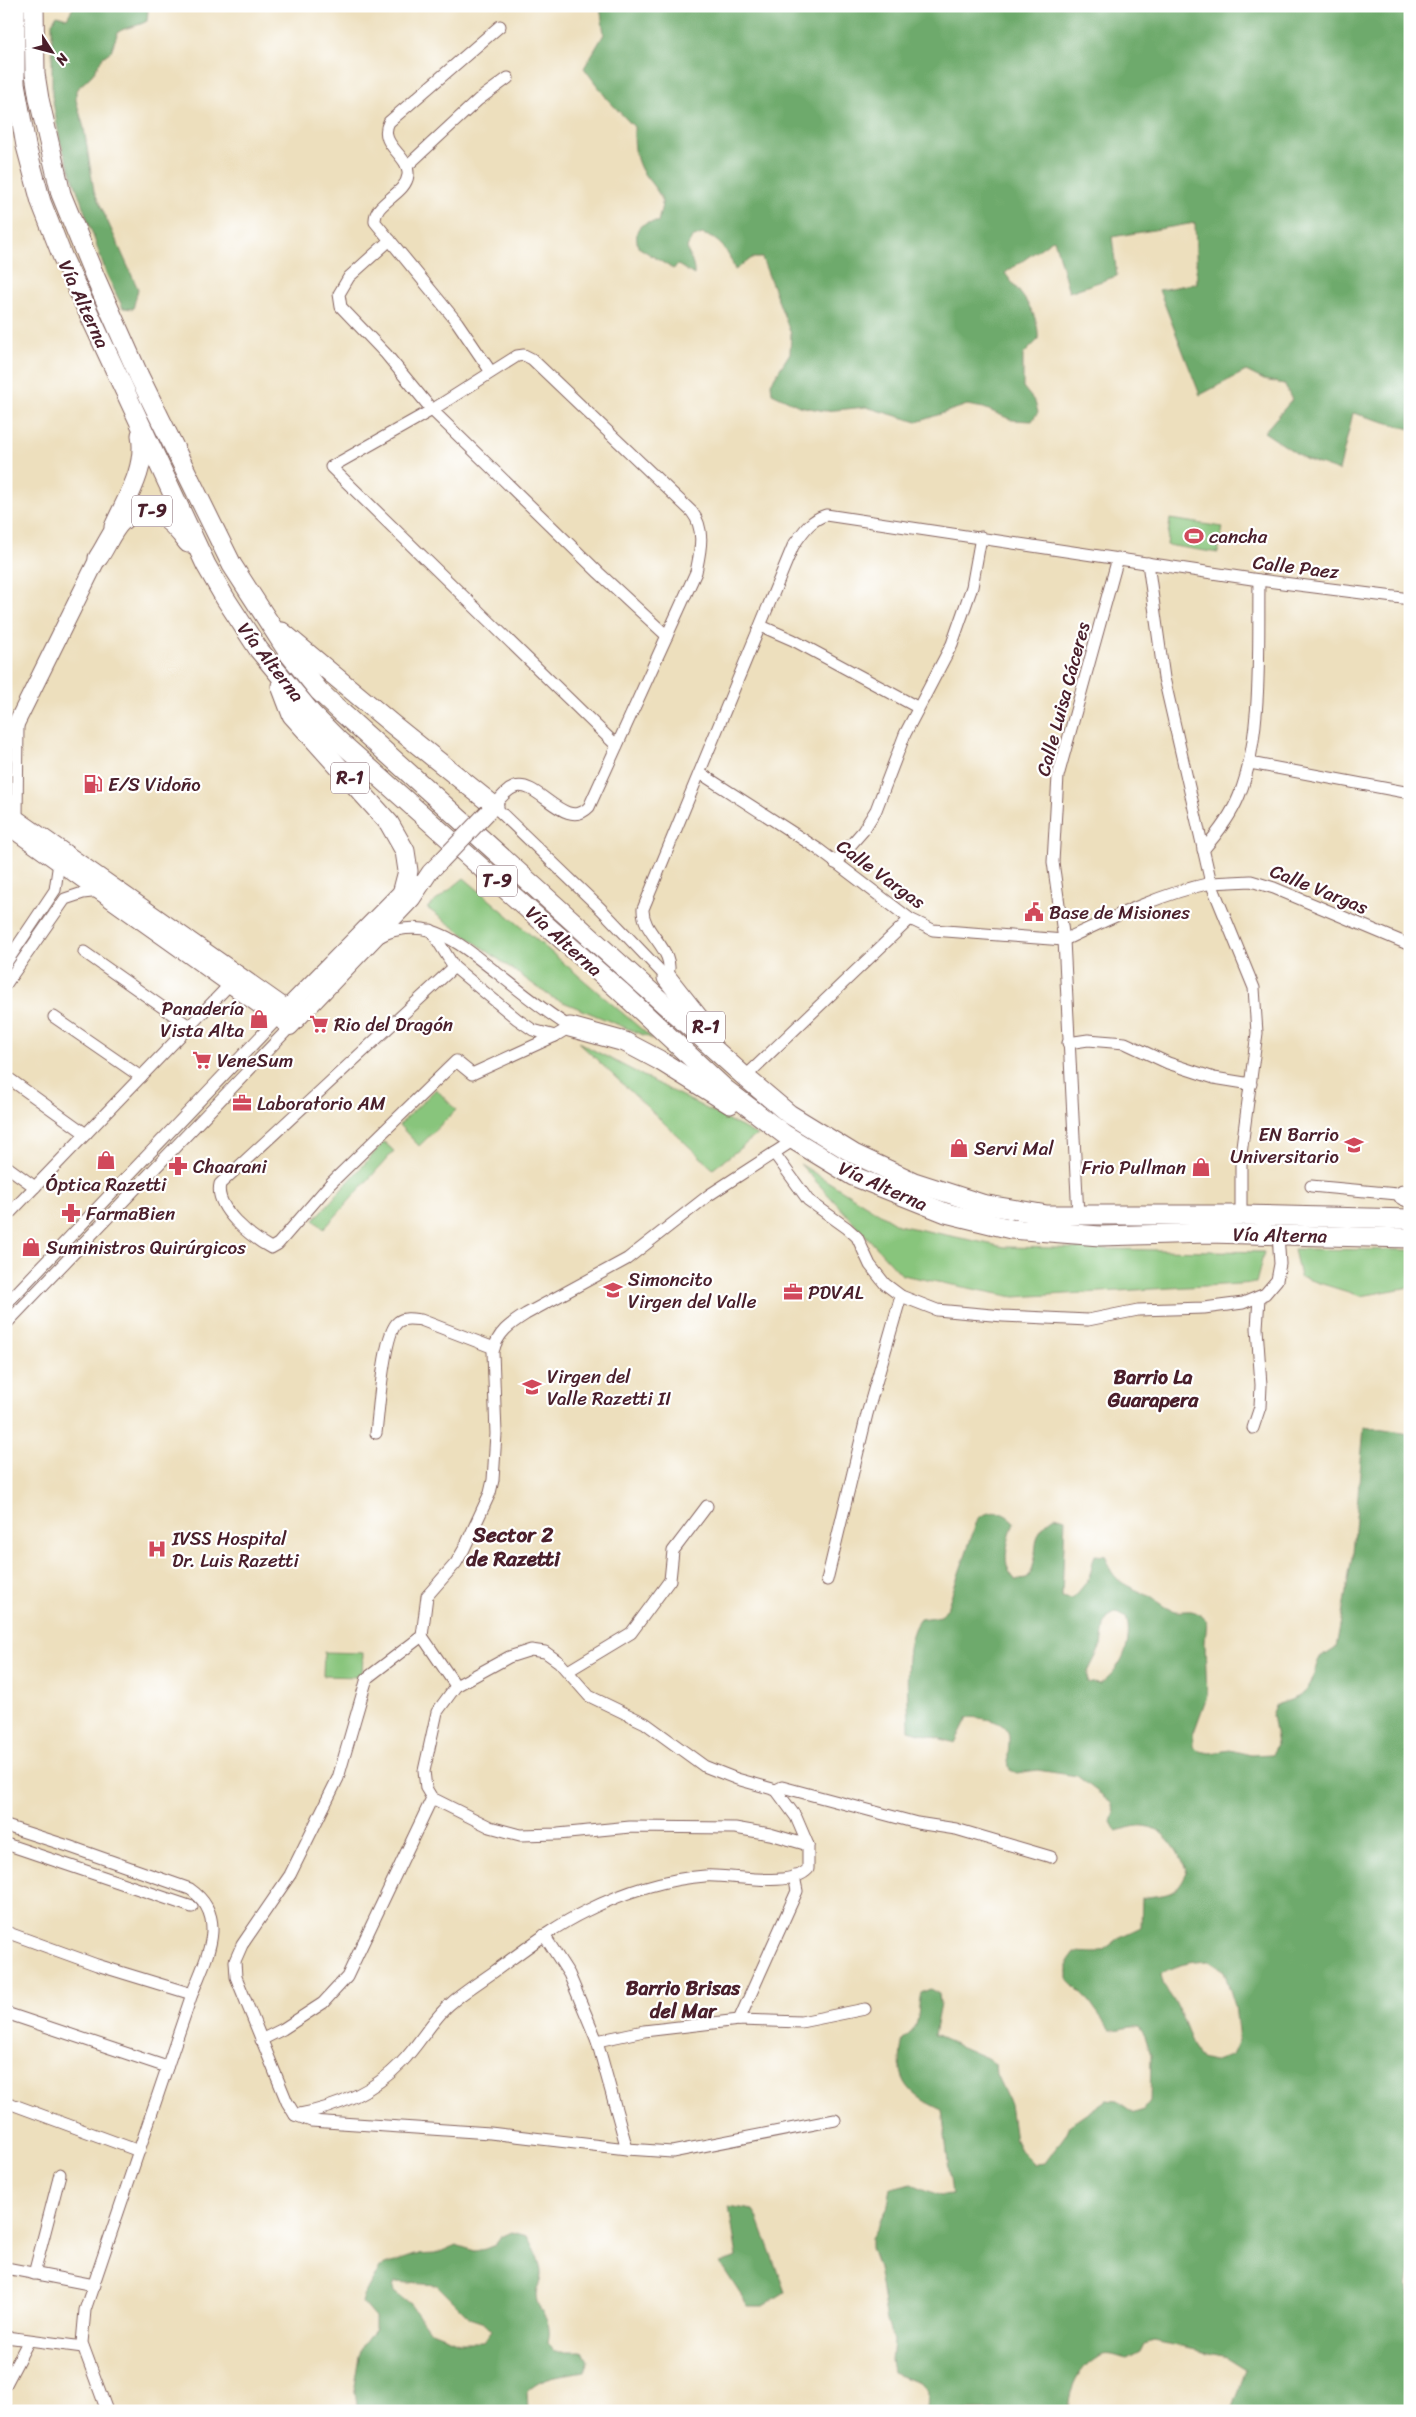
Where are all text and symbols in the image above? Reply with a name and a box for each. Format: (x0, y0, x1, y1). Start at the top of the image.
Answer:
north arrow (28, 28, 78, 78)
text: N (49, 47, 76, 71)
street label: Vía Alterna (49, 254, 119, 354)
road number: T-9 (132, 496, 172, 526)
place label: cancha (1209, 520, 1268, 553)
sports icon: cancha (1183, 525, 1205, 547)
street label: Calle Paez (1251, 545, 1342, 589)
street label: Vía Alterna (229, 615, 313, 710)
street label: Calle Luisa Cáceres (1027, 618, 1099, 780)
road number: R-1 (331, 762, 369, 794)
place label: E/S Vidoño (108, 768, 201, 801)
fuel station icon: E/S Vidoño (82, 773, 104, 795)
street label: Calle Vargas (829, 830, 933, 918)
street label: Calle Vargas (1265, 854, 1373, 924)
road number: T-9 (477, 866, 517, 896)
place label: Base de Misiones (1049, 896, 1190, 929)
street label: Vía Alterna (518, 897, 611, 985)
public building icon: Base de Misiones (1023, 901, 1045, 923)
place label: Panadería Vista Alta (160, 992, 244, 1047)
shop icon: Panadería Vista Alta (248, 1008, 270, 1030)
place label: Rio del Dragón (334, 1008, 453, 1041)
road number: R-1 (687, 1012, 725, 1042)
supermarket icon: Rio del Dragón (308, 1013, 330, 1035)
place label: VeneSum (217, 1044, 293, 1077)
supermarket icon: VeneSum (191, 1049, 213, 1071)
place label: Laboratorio AM (257, 1087, 386, 1120)
office icon: Laboratorio AM (231, 1092, 253, 1114)
place label: EN Barrio Universitario (1230, 1118, 1339, 1173)
place label: Servi Mal (974, 1132, 1054, 1165)
school or university icon: EN Barrio Universitario (1343, 1134, 1365, 1156)
shop icon: Servi Mal (948, 1137, 970, 1159)
shop icon: Óptica Razetti (95, 1149, 117, 1171)
place label: Chaarani (193, 1150, 268, 1183)
place label: Frio Pullman (1081, 1151, 1186, 1184)
street label: Vía Alterna (833, 1152, 933, 1220)
pharmacy icon: Chaarani (167, 1155, 189, 1177)
shop icon: Frio Pullman (1190, 1156, 1212, 1178)
place label: Óptica Razetti (46, 1168, 167, 1201)
place label: FarmaBien (86, 1197, 175, 1230)
pharmacy icon: FarmaBien (60, 1202, 82, 1224)
street label: Vía Alterna (1232, 1218, 1328, 1252)
place label: Suministros Quirúrgicos (46, 1231, 246, 1264)
shop icon: Suministros Quirúrgicos (20, 1236, 42, 1258)
place label: Simoncito Virgen del Valle (628, 1263, 757, 1318)
place label: PDVAL (808, 1276, 864, 1309)
school or university icon: Simoncito Virgen del Valle (602, 1279, 624, 1301)
office icon: PDVAL (782, 1281, 804, 1303)
place label: Virgen del Valle Razetti II (547, 1360, 671, 1415)
district label: Barrio La Guarapera (1107, 1360, 1199, 1418)
school or university icon: Virgen del Valle Razetti II (521, 1376, 543, 1398)
district label: Sector 2 de Razetti (466, 1516, 561, 1578)
place label: IVSS Hospital Dr. Luis Razetti (171, 1522, 300, 1577)
hospital icon: IVSS Hospital Dr. Luis Razetti (146, 1538, 168, 1560)
district label: Barrio Brisas del Mar (626, 1971, 741, 2029)

